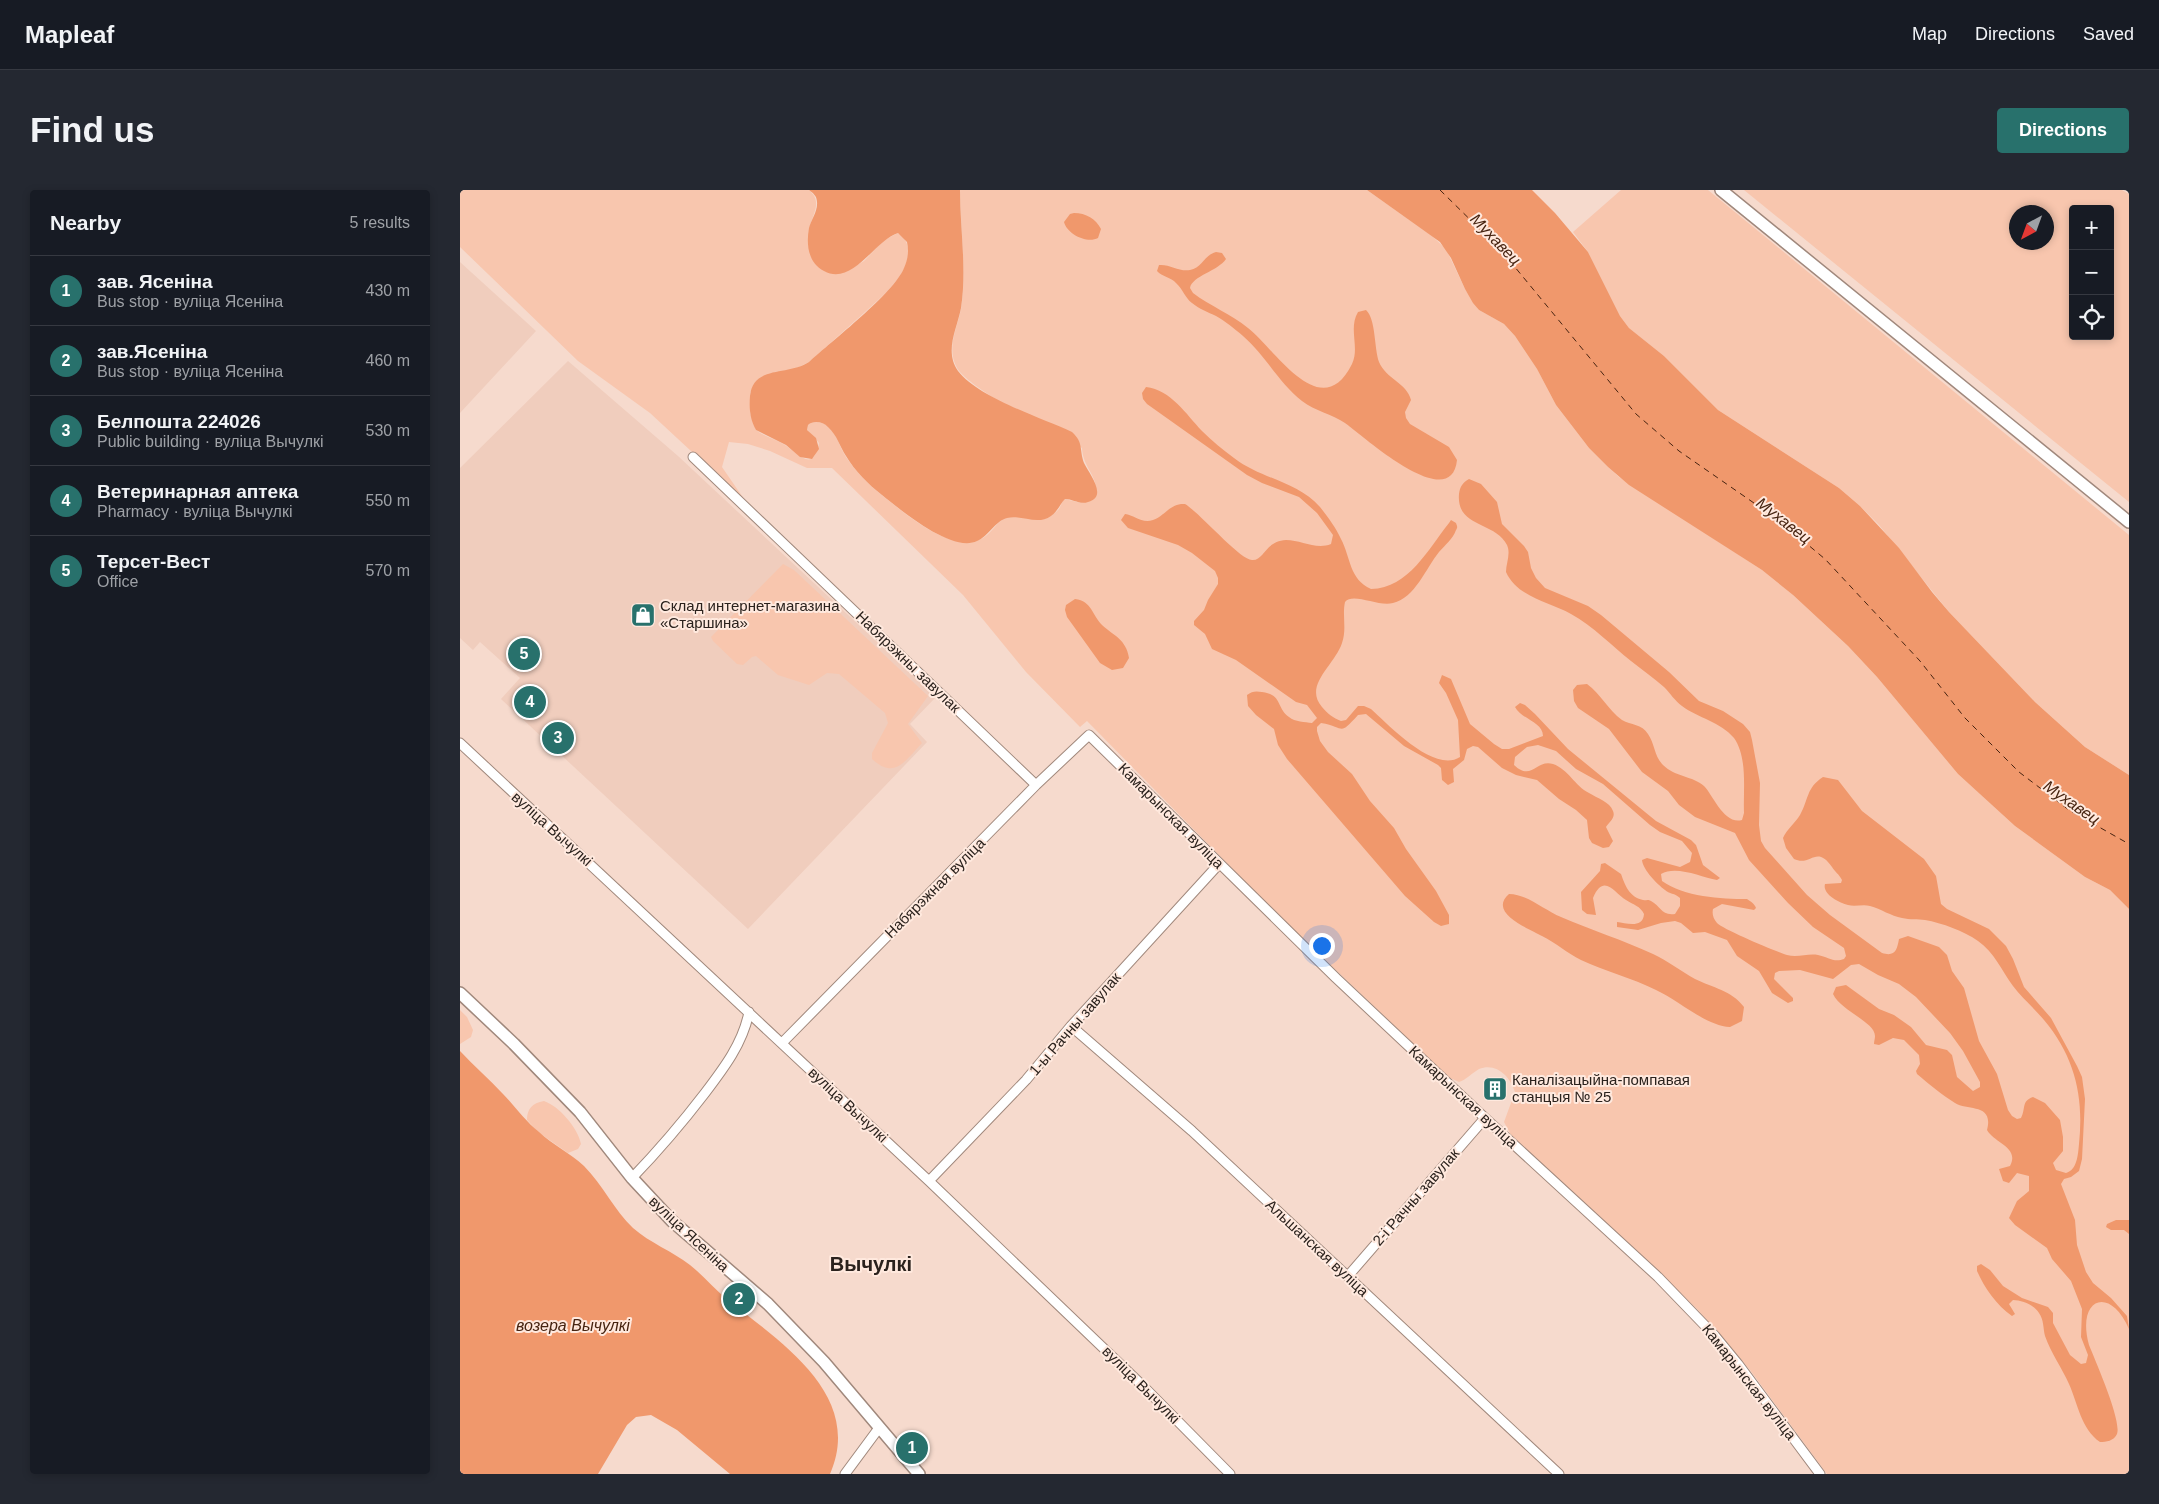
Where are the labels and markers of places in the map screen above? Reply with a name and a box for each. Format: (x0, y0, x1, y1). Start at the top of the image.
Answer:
place label: Склад интернет-магазина «Старшина» (660, 597, 840, 631)
shop icon: Склад интернет-магазина «Старшина» (630, 602, 656, 628)
pin: 5 (508, 635, 540, 673)
pin: 4 (514, 683, 546, 721)
pin: 3 (542, 719, 574, 757)
place label: Каналізацыйна-помпавая станцыя № 25 (1512, 1071, 1690, 1105)
building icon: Каналізацыйна-помпавая станцыя № 25 (1482, 1076, 1508, 1102)
pin: 2 (723, 1280, 755, 1318)
pin: 1 (896, 1429, 928, 1467)

